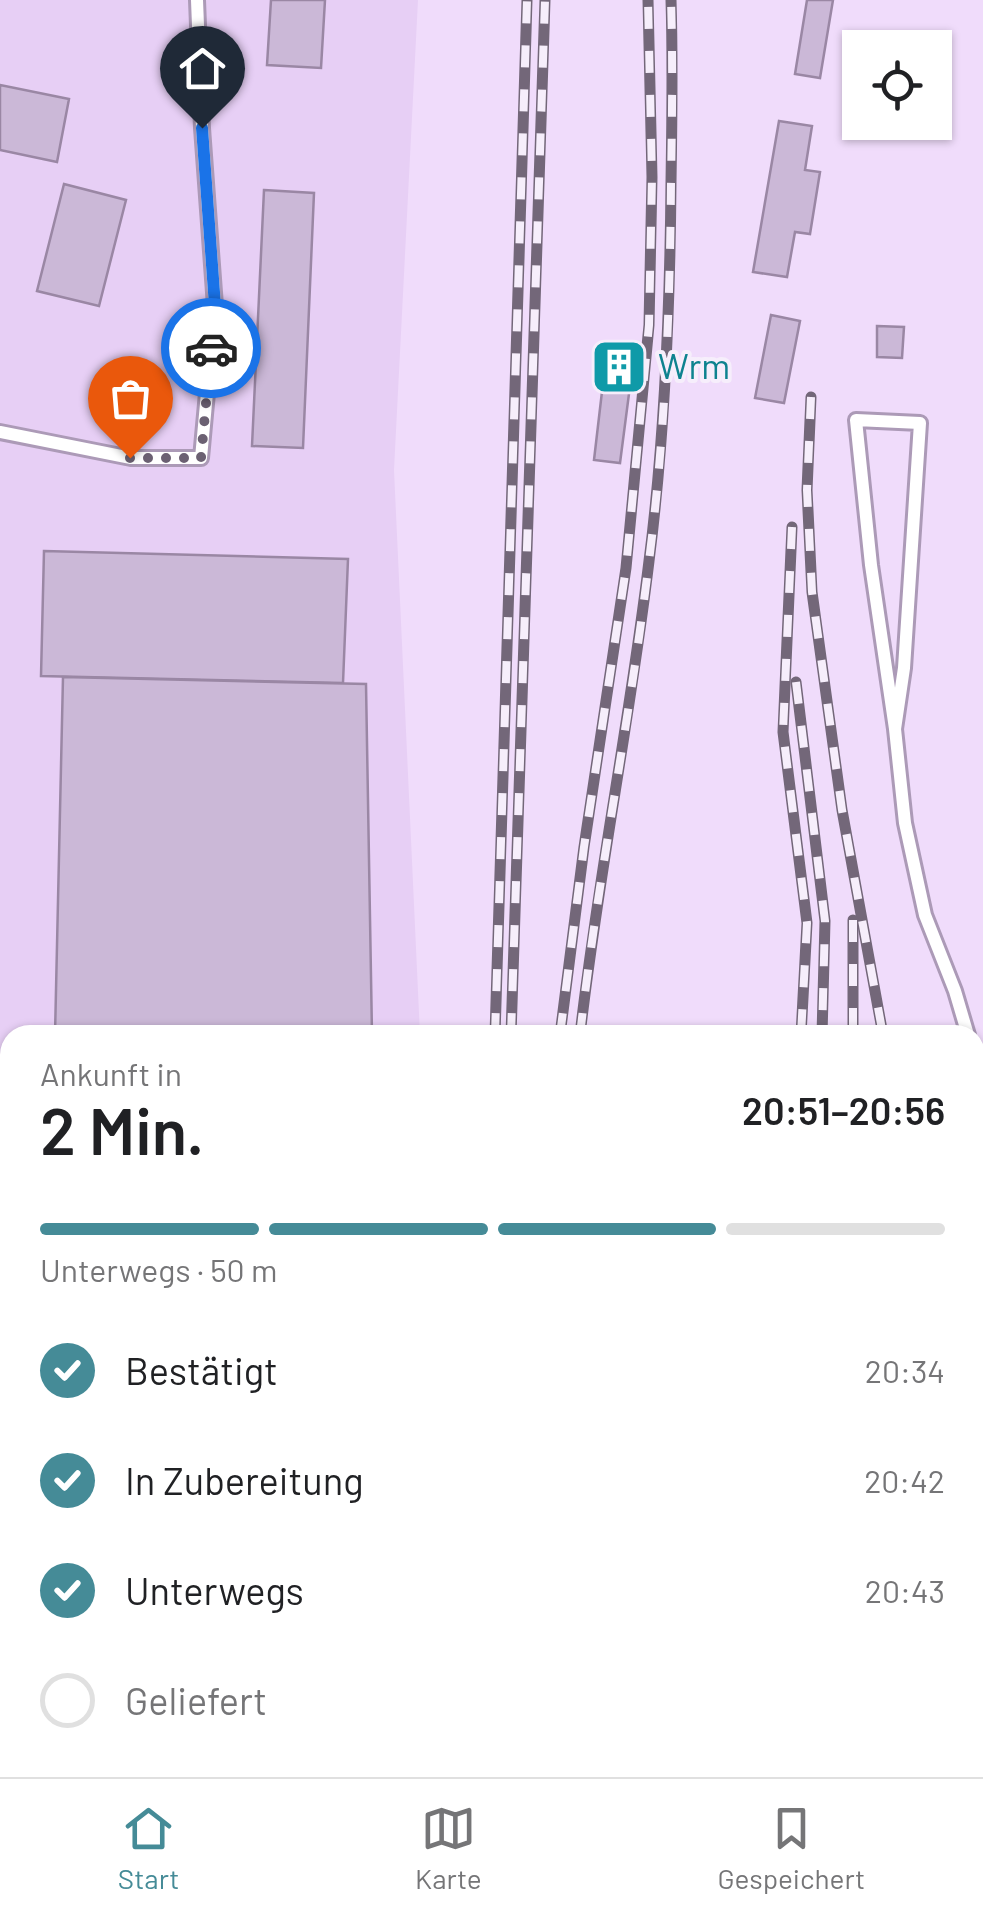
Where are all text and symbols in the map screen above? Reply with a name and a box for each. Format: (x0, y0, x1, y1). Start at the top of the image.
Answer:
pin (160, 26, 245, 129)
map controls (842, 30, 952, 140)
button: locate (842, 30, 952, 140)
icon: home (175, 41, 230, 96)
courier (161, 298, 261, 398)
icon: car (184, 321, 239, 376)
building icon: Wrm (589, 337, 649, 397)
place label: Wrm (658, 344, 730, 386)
pin (88, 356, 173, 459)
icon: bag (103, 371, 158, 426)
text: Ankunft in (40, 1054, 182, 1092)
text: 20:51–20:56 (742, 1087, 945, 1133)
text: 2 Min. (40, 1090, 204, 1168)
text: Unterwegs · 50 m (40, 1250, 278, 1288)
icon: check (40, 1343, 95, 1398)
text: Bestätigt (125, 1347, 278, 1393)
text: 20:34 (865, 1351, 945, 1389)
icon: check (40, 1453, 95, 1508)
text: In Zubereitung (125, 1457, 364, 1503)
text: 20:42 (864, 1461, 945, 1499)
icon: check (40, 1563, 95, 1618)
text: Unterwegs (125, 1567, 304, 1613)
text: 20:43 (865, 1571, 945, 1609)
text: Geliefert (125, 1677, 267, 1723)
tab: Start (118, 1801, 179, 1895)
tab: Karte (415, 1801, 482, 1895)
tab: Gespeichert (717, 1801, 865, 1895)

